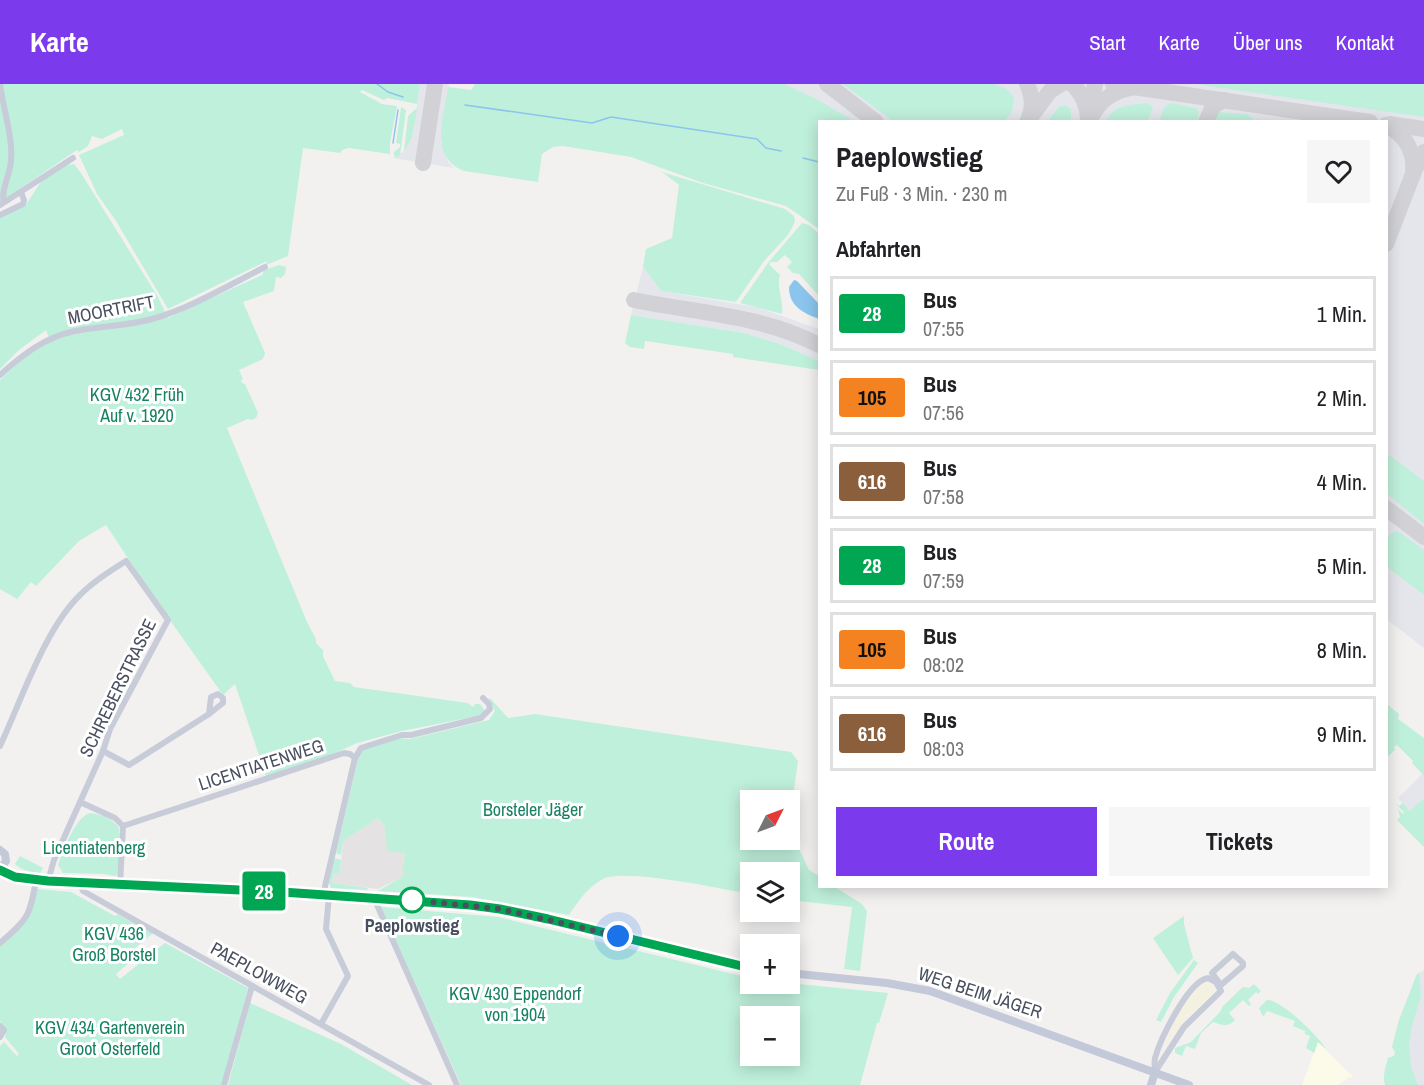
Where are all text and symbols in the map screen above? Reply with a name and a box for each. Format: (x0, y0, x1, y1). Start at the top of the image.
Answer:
text: Karte (30, 23, 89, 61)
text: Start (1089, 28, 1126, 57)
text: Karte (1159, 28, 1200, 57)
text: Über uns (1233, 28, 1303, 57)
text: Kontakt (1336, 28, 1394, 57)
text: Paeplowstieg (836, 138, 983, 176)
button: heart (1307, 140, 1370, 203)
text: Zu Fuß · 3 Min. · 230 m (836, 180, 1007, 207)
text: Abfahrten (836, 234, 921, 264)
text: Bus (923, 285, 957, 315)
street label: MOORTRIFT (66, 289, 156, 330)
text: 28 (862, 299, 882, 328)
text: 1 Min. (1317, 299, 1367, 329)
text: 07:55 (923, 315, 964, 342)
text: Bus (923, 369, 957, 399)
park label: KGV 432 Früh Auf v. 1920 (90, 382, 184, 428)
text: 105 (858, 383, 886, 412)
text: 2 Min. (1317, 383, 1367, 413)
text: 07:56 (923, 399, 964, 426)
text: Bus (923, 453, 957, 483)
text: 616 (858, 467, 886, 496)
text: 4 Min. (1317, 467, 1367, 497)
text: 07:58 (923, 483, 964, 510)
text: Bus (923, 537, 957, 567)
text: 28 (862, 551, 882, 580)
text: 5 Min. (1317, 551, 1367, 581)
text: 07:59 (923, 567, 964, 594)
street label: SCHREBERSTRASSE (73, 614, 162, 761)
text: Bus (923, 621, 957, 651)
text: 105 (858, 635, 886, 664)
text: 8 Min. (1317, 635, 1367, 665)
text: 08:02 (923, 651, 964, 678)
text: Bus (923, 705, 957, 735)
text: 616 (858, 719, 886, 748)
text: 9 Min. (1317, 719, 1367, 749)
street label: LICENTIATENWEG (195, 733, 327, 797)
text: 08:03 (923, 735, 964, 762)
north arrow (740, 790, 800, 850)
map controls (740, 790, 800, 1066)
park label: Borsteler Jäger (483, 797, 583, 822)
button: Route (836, 807, 1097, 876)
button: Tickets (1109, 807, 1370, 876)
park label: Licentiatenberg (43, 835, 146, 860)
button: layers (740, 862, 800, 922)
line badge: 28 (237, 872, 291, 910)
text: 28 (254, 877, 274, 906)
marker: Paeplowstieg (399, 887, 425, 913)
place label: Paeplowstieg (365, 913, 459, 938)
park label: KGV 436 Groß Borstel (72, 921, 156, 967)
your location (603, 921, 633, 951)
button: + (740, 934, 800, 994)
street label: PAEPLOWWEG (206, 936, 312, 1009)
street label: WEG BEIM JÄGER (915, 961, 1046, 1024)
park label: KGV 430 Eppendorf von 1904 (449, 981, 582, 1027)
button: − (740, 1006, 800, 1066)
park label: KGV 434 Gartenverein Groot Osterfeld (35, 1015, 185, 1061)

